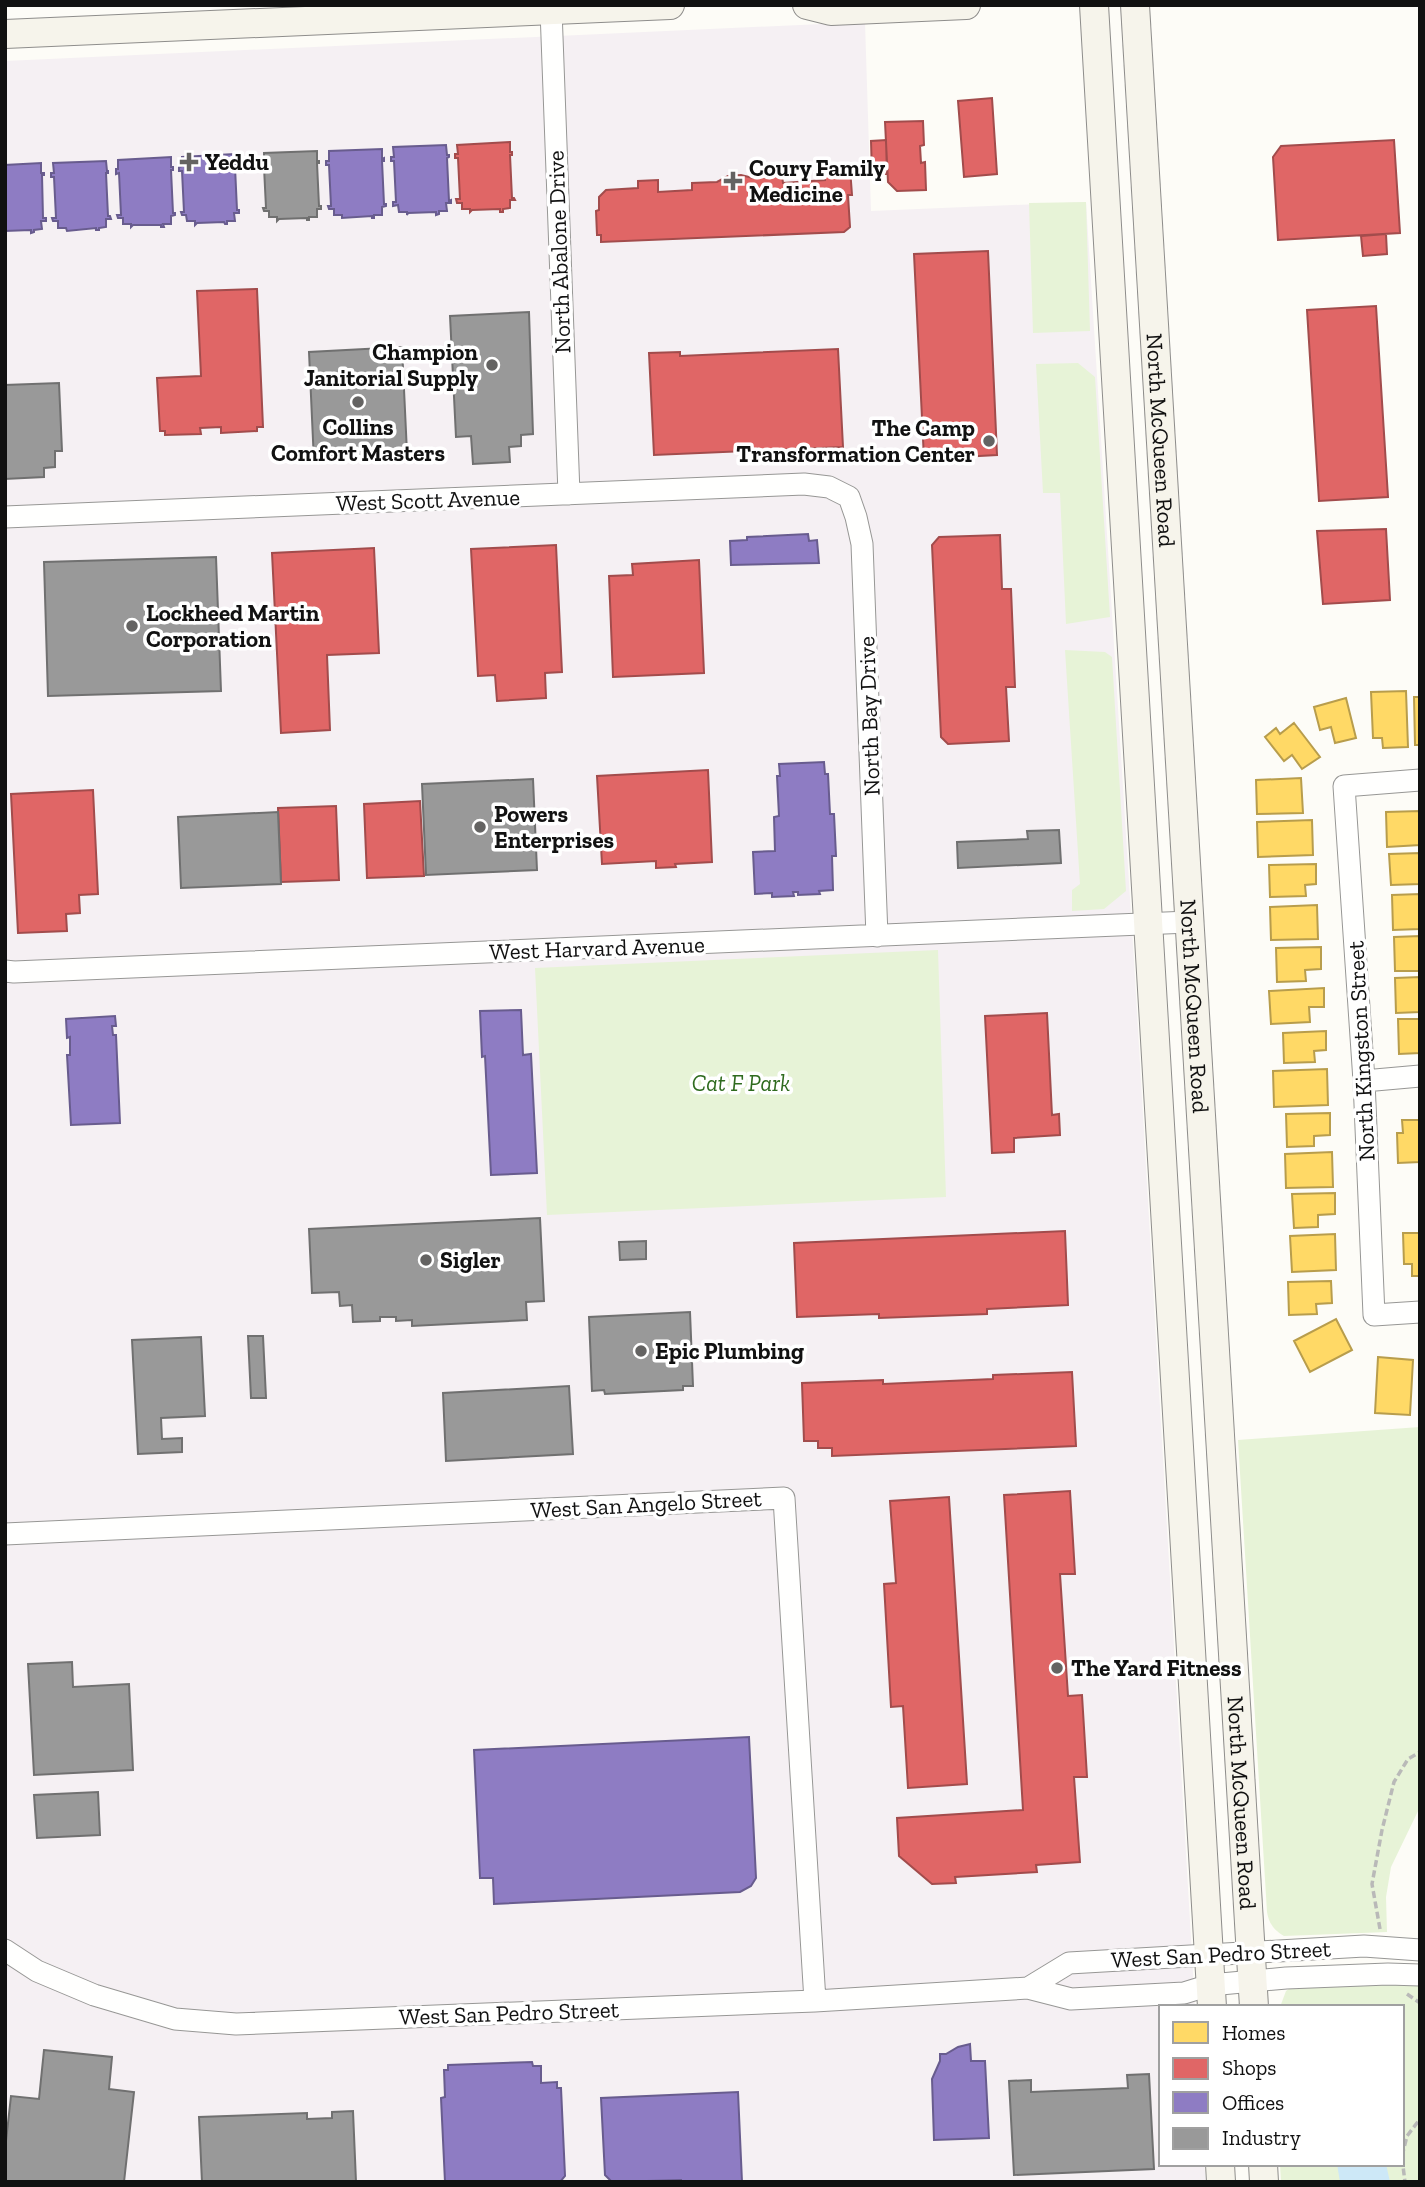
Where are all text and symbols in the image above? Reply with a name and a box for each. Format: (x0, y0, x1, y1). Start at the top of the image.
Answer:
place label: Yeddu (205, 148, 270, 176)
street label: North Abalone Drive (541, 150, 577, 354)
marker: Yeddu (179, 152, 199, 172)
place label: Coury Family Medicine (749, 154, 886, 208)
marker: Coury Family Medicine (723, 171, 743, 191)
street label: North McQueen Road (1141, 333, 1181, 548)
place label: Champion Janitorial Supply (304, 338, 479, 392)
marker: Champion Janitorial Supply (484, 357, 500, 373)
marker: Collins Comfort Masters (350, 394, 366, 410)
place label: Collins Comfort Masters (271, 413, 445, 467)
place label: The Camp Transformation Center (736, 414, 975, 468)
marker: The Camp Transformation Center (981, 433, 997, 449)
street label: West Scott Avenue (335, 483, 521, 517)
place label: Lockheed Martin Corporation (146, 599, 320, 653)
marker: Lockheed Martin Corporation (124, 618, 140, 634)
street label: North Bay Drive (852, 636, 886, 796)
place label: Powers Enterprises (494, 800, 614, 854)
marker: Powers Enterprises (472, 819, 488, 835)
street label: North McQueen Road (1174, 899, 1215, 1114)
street label: West Harvard Avenue (489, 930, 705, 966)
street label: North Kingston Street (1341, 940, 1381, 1162)
park label: Cat F Park (692, 1069, 790, 1097)
place label: Sigler (440, 1246, 501, 1274)
marker: Sigler (418, 1252, 434, 1268)
place label: Epic Plumbing (655, 1337, 804, 1365)
marker: Epic Plumbing (633, 1343, 649, 1359)
street label: West San Angelo Street (530, 1484, 763, 1524)
place label: The Yard Fitness (1071, 1654, 1241, 1682)
marker: The Yard Fitness (1049, 1660, 1065, 1676)
street label: North McQueen Road (1222, 1695, 1262, 1911)
street label: West San Pedro Street (1110, 1934, 1332, 1974)
street label: West San Pedro Street (398, 1995, 620, 2031)
legend (1159, 2005, 1404, 2166)
text: Homes (1222, 2020, 1285, 2045)
text: Shops (1222, 2055, 1276, 2080)
text: Offices (1222, 2090, 1284, 2115)
text: Industry (1222, 2125, 1301, 2150)

